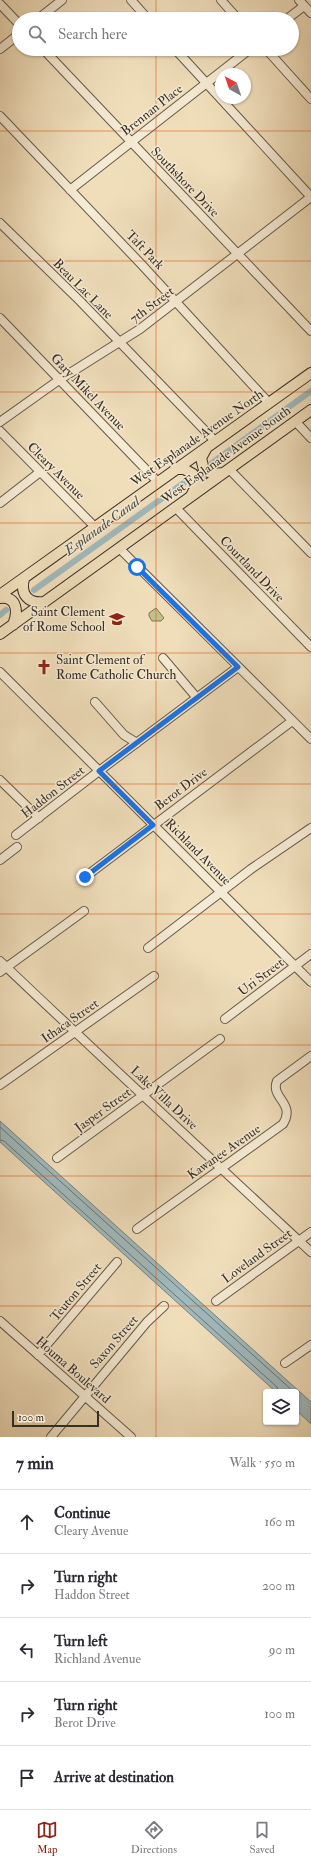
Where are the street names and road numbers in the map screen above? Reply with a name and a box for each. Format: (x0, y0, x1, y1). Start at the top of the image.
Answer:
street label: Brennan Place (118, 81, 186, 139)
street label: Southshore Drive (147, 144, 223, 221)
street label: Taft Park (122, 227, 168, 274)
street label: Beau Lac Lane (50, 256, 117, 323)
street label: 7th Street (127, 283, 177, 327)
street label: Gary Mikel Avenue (47, 350, 129, 435)
street label: West Esplanade Avenue North (127, 386, 267, 491)
street label: West Esplanade Avenue South (157, 403, 295, 509)
street label: Cleary Avenue (23, 439, 88, 504)
street label: Courtland Drive (216, 533, 288, 606)
street label: Haddon Street (18, 762, 88, 822)
street label: Berot Drive (152, 764, 211, 814)
street label: Richland Avenue (162, 816, 235, 889)
street label: Uri Street (235, 955, 287, 999)
street label: Ithaca Street (38, 995, 102, 1047)
street label: Lake Villa Drive (127, 1063, 201, 1134)
street label: Jasper Street (71, 1084, 135, 1137)
street label: Kawanee Avenue (184, 1121, 264, 1183)
street label: Loveland Street (219, 1225, 295, 1287)
street label: Teuton Street (47, 1260, 105, 1324)
street label: Saxon Street (87, 1312, 141, 1372)
street label: Houma Boulevard (32, 1333, 114, 1407)

